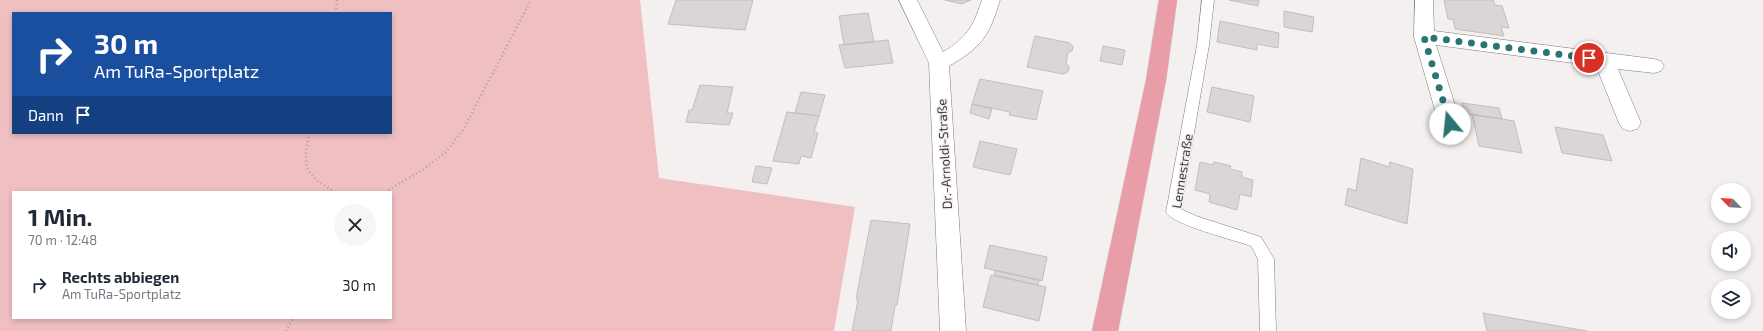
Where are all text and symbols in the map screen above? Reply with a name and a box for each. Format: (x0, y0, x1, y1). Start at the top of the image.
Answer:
text: 30 m (94, 26, 158, 60)
icon: right (28, 28, 80, 80)
pin (1572, 41, 1606, 75)
icon: arrive (1578, 47, 1600, 69)
text: Am TuRa-Sportplatz (94, 60, 259, 82)
street label: Dr.-Arnoldi-Straße (933, 98, 955, 210)
position arrow (1429, 103, 1471, 145)
icon: arrive (72, 104, 94, 126)
text: Dann (28, 106, 64, 124)
street label: Lennestraße (1168, 133, 1196, 209)
north arrow (1711, 183, 1751, 223)
map controls (1711, 183, 1751, 319)
text: 1 Min. (28, 202, 92, 231)
button: close (334, 204, 376, 246)
button: sound (1711, 231, 1751, 271)
text: 70 m · 12:48 (28, 232, 97, 248)
text: Rechts abbiegen (62, 268, 179, 286)
icon: right (28, 274, 50, 296)
text: 30 m (342, 276, 376, 294)
button: layers (1711, 279, 1751, 319)
text: Am TuRa-Sportplatz (62, 286, 181, 302)

